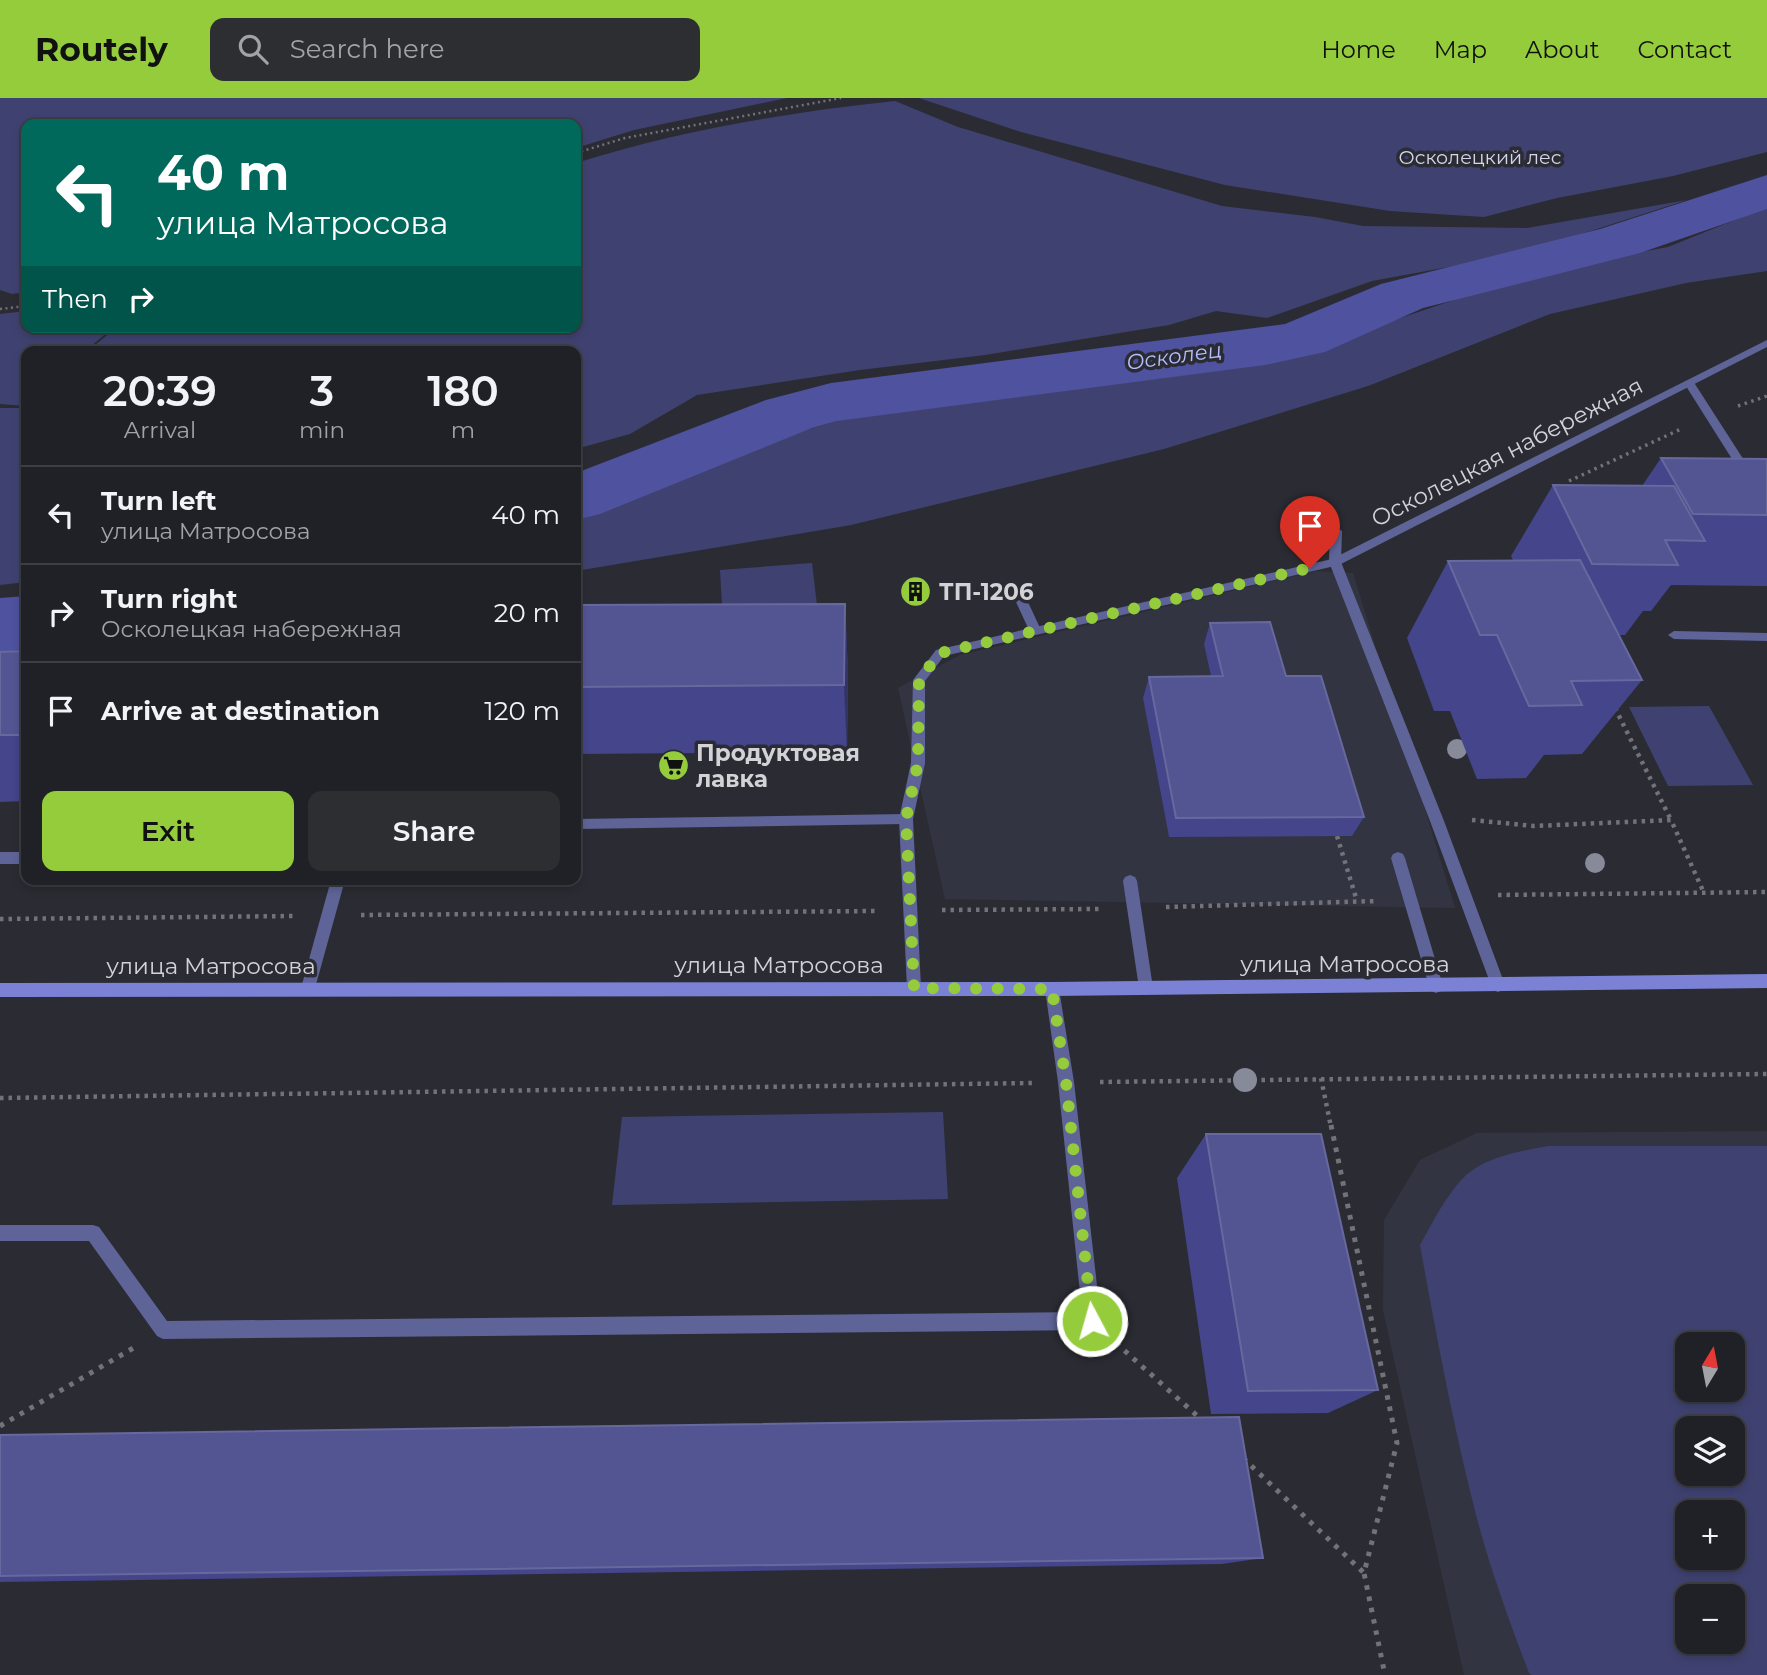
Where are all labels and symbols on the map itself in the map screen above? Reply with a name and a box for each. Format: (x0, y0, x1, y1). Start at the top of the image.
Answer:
park label: Осколецкий лес (1399, 146, 1562, 169)
water label: Осколец (1125, 337, 1223, 375)
street label: Осколецкая набережная (1367, 371, 1647, 533)
pin (1280, 496, 1340, 568)
building icon: ТП-1206 (899, 575, 933, 609)
place label: ТП-1206 (939, 578, 1034, 606)
place label: Продуктовая лавка (696, 739, 860, 793)
supermarket icon: Продуктовая лавка (656, 749, 690, 783)
street label: улица Матросова (1239, 950, 1450, 978)
street label: улица Матросова (673, 951, 884, 979)
street label: улица Матросова (105, 952, 316, 980)
position arrow (1055, 1284, 1129, 1358)
north arrow (1675, 1332, 1745, 1402)

